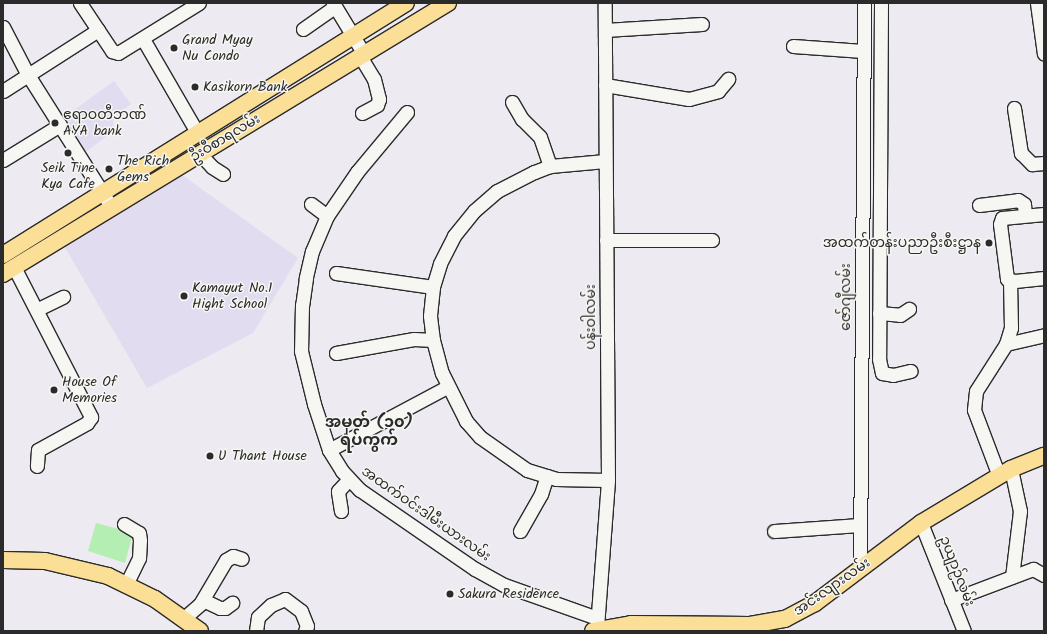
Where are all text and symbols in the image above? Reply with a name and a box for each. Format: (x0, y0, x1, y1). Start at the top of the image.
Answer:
place label: Grand Myay Nu Condo (182, 32, 253, 64)
marker: Grand Myay Nu Condo (169, 43, 179, 53)
place label: Kasikorn Bank (203, 79, 287, 95)
marker: Kasikorn Bank (190, 82, 200, 92)
place label: ဧရာဝတီဘဏ် AYA bank (63, 107, 146, 140)
street label: ဦးဝီစာရလမ်း (187, 110, 263, 166)
marker: ဧရာဝတီဘဏ် AYA bank (50, 118, 60, 128)
marker: Seik Tine Kya Cafe (63, 148, 73, 158)
place label: The Rich Gems (117, 153, 169, 186)
place label: Seik Tine Kya Cafe (41, 160, 95, 192)
marker: The Rich Gems (104, 164, 114, 174)
place label: အထက်တန်းပညာဦးစီးဋ္ဌာန (823, 235, 981, 251)
marker: အထက်တန်းပညာဦးစီးဋ္ဌာန (984, 238, 994, 248)
street label: ဇော်ဂျီလမ်း (838, 263, 854, 331)
place label: Kamayut No.1 Hight School (192, 280, 272, 312)
street label: ပန်းဝါလမ်း (583, 284, 599, 350)
marker: Kamayut No.1 Hight School (179, 291, 189, 301)
place label: House Of Memories (62, 374, 117, 406)
marker: House Of Memories (49, 385, 59, 395)
district label: အမှတ် (၁၀) ရပ်ကွက် (325, 413, 413, 451)
place label: U Thant House (218, 448, 307, 464)
marker: U Thant House (205, 451, 215, 461)
street label: အထက်ဝင်းဒါမီးယားလမ်း (358, 463, 494, 565)
street label: ဥယျာဉ်လမ်း (936, 533, 978, 609)
street label: အင်းလျားလမ်း (791, 554, 873, 620)
place label: Sakura Residence (458, 586, 559, 602)
marker: Sakura Residence (445, 589, 455, 599)

